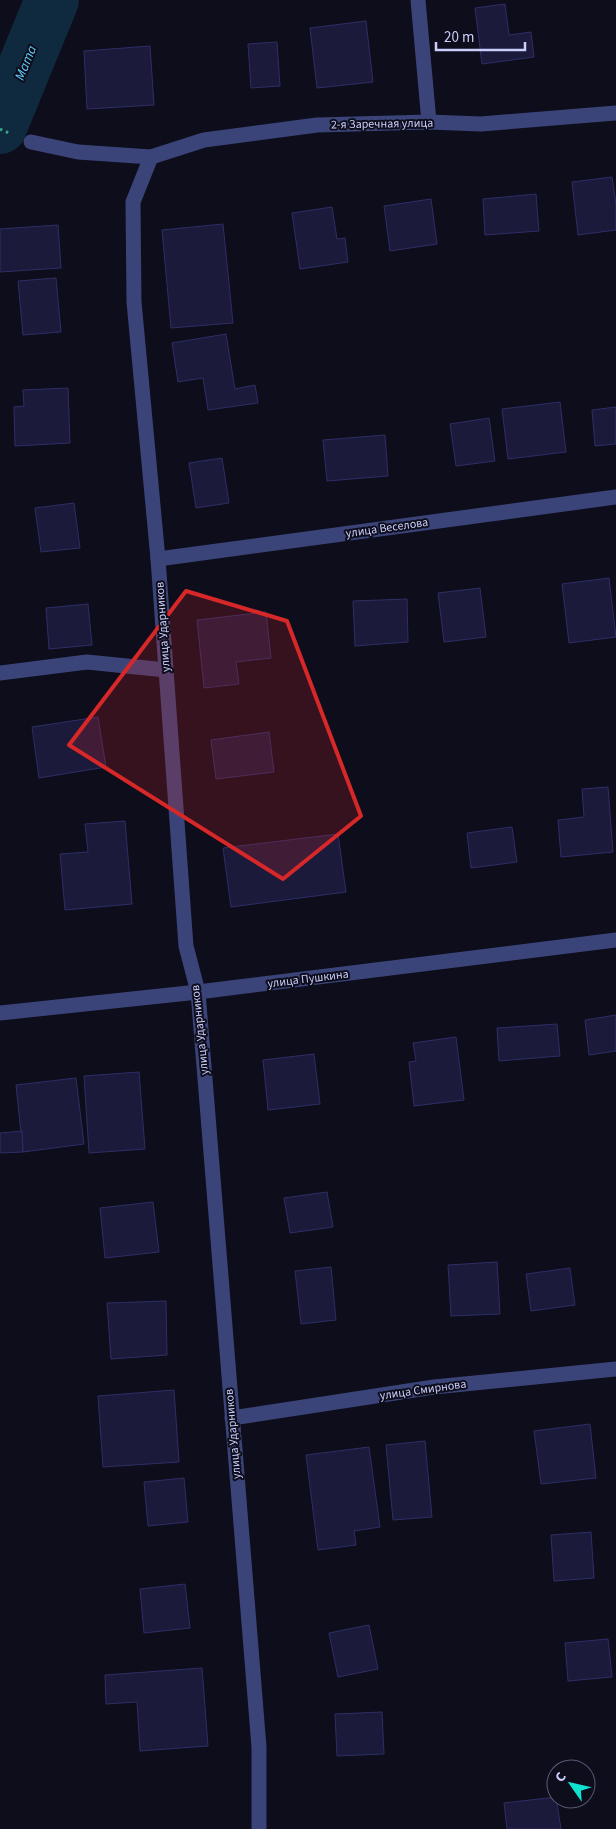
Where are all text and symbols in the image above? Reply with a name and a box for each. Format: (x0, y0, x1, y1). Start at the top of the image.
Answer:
scale bar (436, 20, 525, 52)
text: 20 m (444, 27, 474, 48)
water label: Мата (10, 42, 42, 83)
street label: 2-я Заречная улица (331, 115, 433, 133)
street label: улица Веселова (345, 514, 429, 542)
street label: улица Ударников (151, 581, 175, 673)
street label: улица Пушкина (266, 966, 350, 992)
street label: улица Ударников (187, 984, 213, 1076)
street label: улица Смирнова (379, 1376, 467, 1404)
street label: улица Ударников (221, 1388, 245, 1480)
north arrow (546, 1759, 596, 1809)
text: С (550, 1768, 572, 1786)

